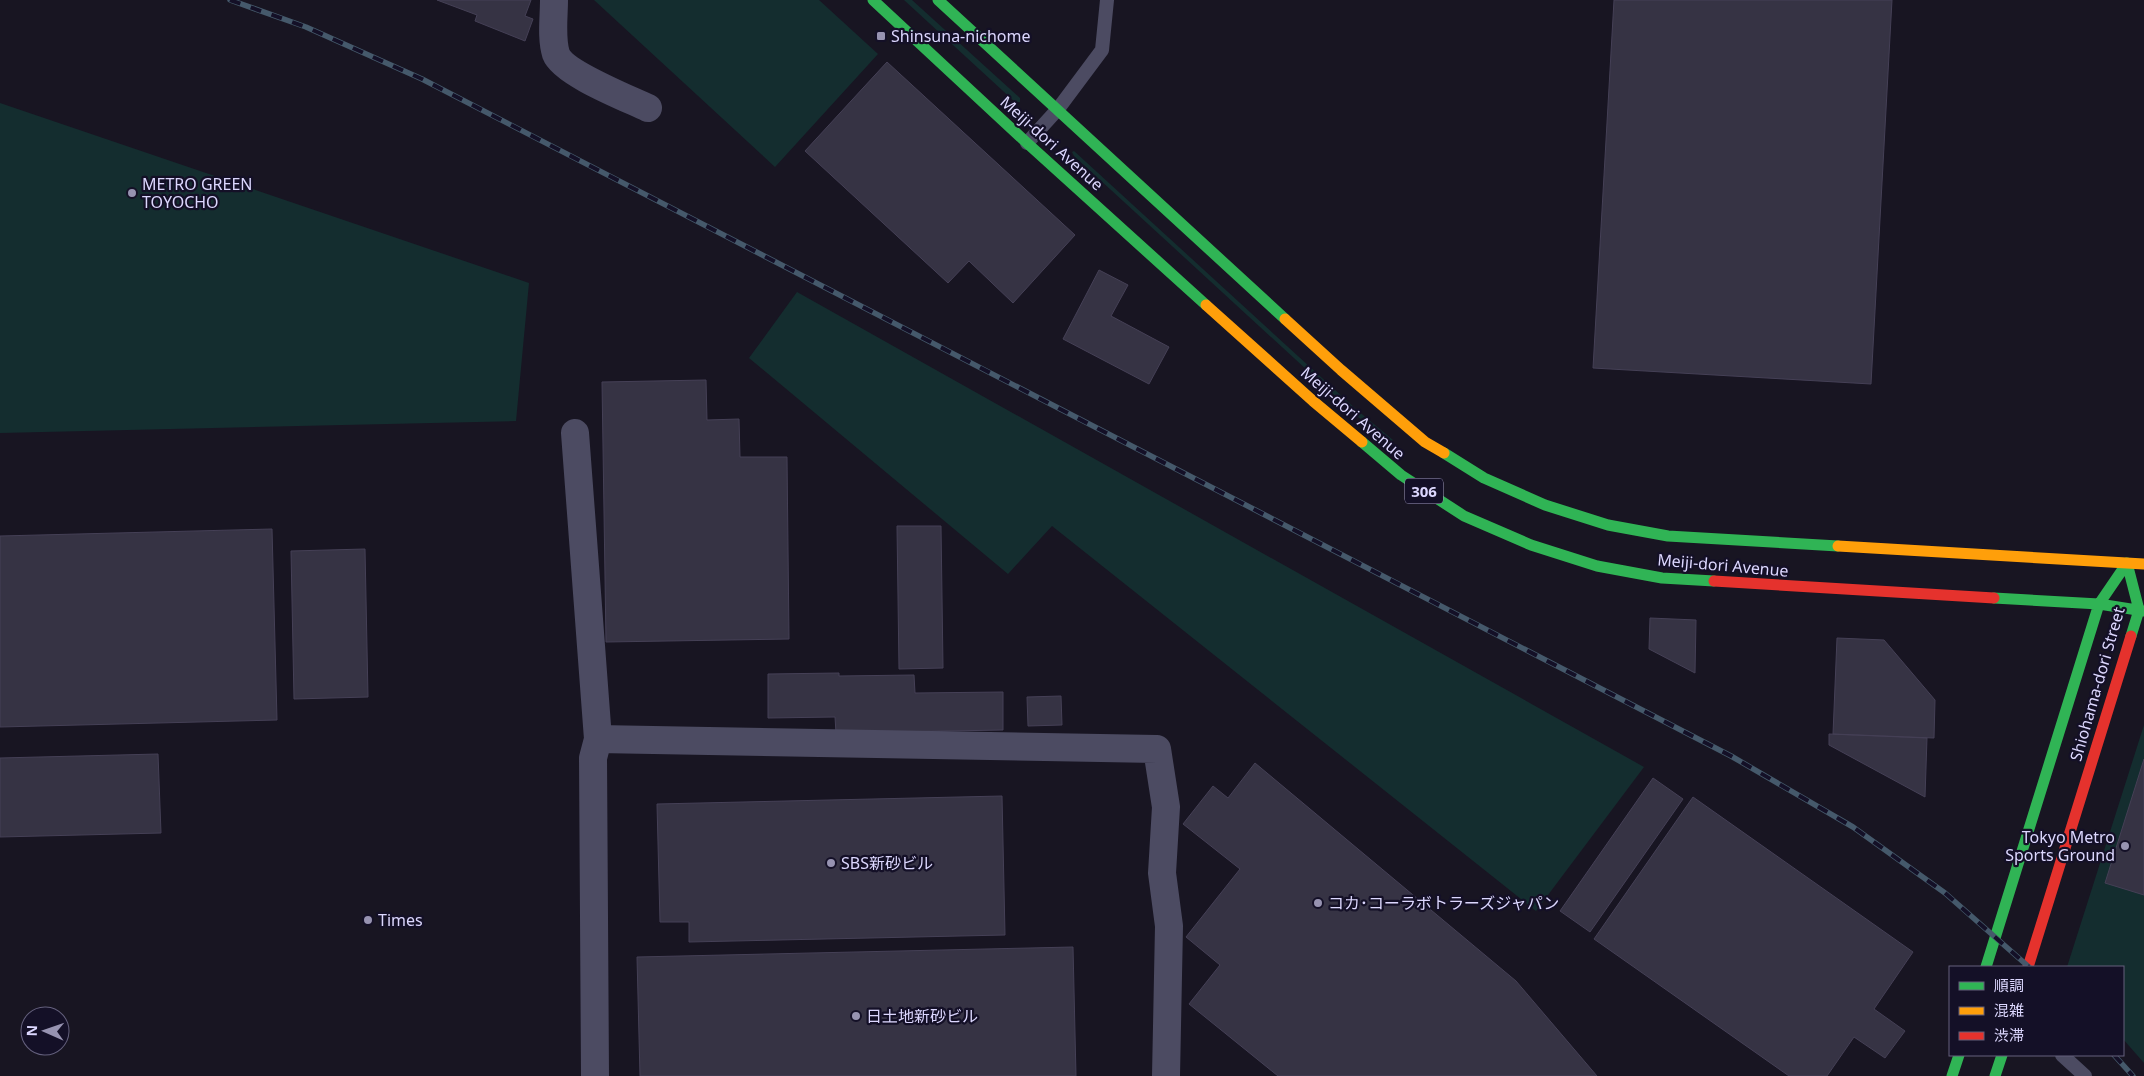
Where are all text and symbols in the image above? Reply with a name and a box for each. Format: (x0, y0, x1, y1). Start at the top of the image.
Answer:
place label: Shinsuna-nichome (891, 25, 1031, 47)
marker: Shinsuna-nichome (875, 30, 887, 42)
street label: Meiji-dori Avenue (996, 91, 1108, 195)
place label: METRO GREEN TOYOCHO (142, 173, 252, 213)
marker: METRO GREEN TOYOCHO (126, 187, 138, 199)
street label: Meiji-dori Avenue (1296, 362, 1410, 464)
road number: 306 (1405, 478, 1443, 504)
street label: Meiji-dori Avenue (1656, 548, 1790, 582)
street label: Shiohama-dori Street (2064, 604, 2130, 764)
place label: Tokyo Metro Sports Ground (2005, 826, 2115, 866)
marker: Tokyo Metro Sports Ground (2119, 840, 2131, 852)
place label: SBS新砂ビル (841, 852, 933, 874)
marker: SBS新砂ビル (825, 857, 837, 869)
place label: コカ･コーラボトラーズジャパン (1328, 892, 1559, 914)
marker: コカ･コーラボトラーズジャパン (1312, 897, 1324, 909)
place label: Times (378, 909, 423, 931)
marker: Times (362, 914, 374, 926)
legend (1949, 966, 2124, 1056)
text: 順調 (1994, 975, 2024, 995)
text: 混雑 (1994, 1000, 2024, 1020)
place label: 日土地新砂ビル (866, 1005, 978, 1027)
north arrow (20, 1006, 70, 1056)
marker: 日土地新砂ビル (850, 1010, 862, 1022)
text: N (22, 1025, 41, 1037)
text: 渋滞 (1994, 1025, 2024, 1045)

